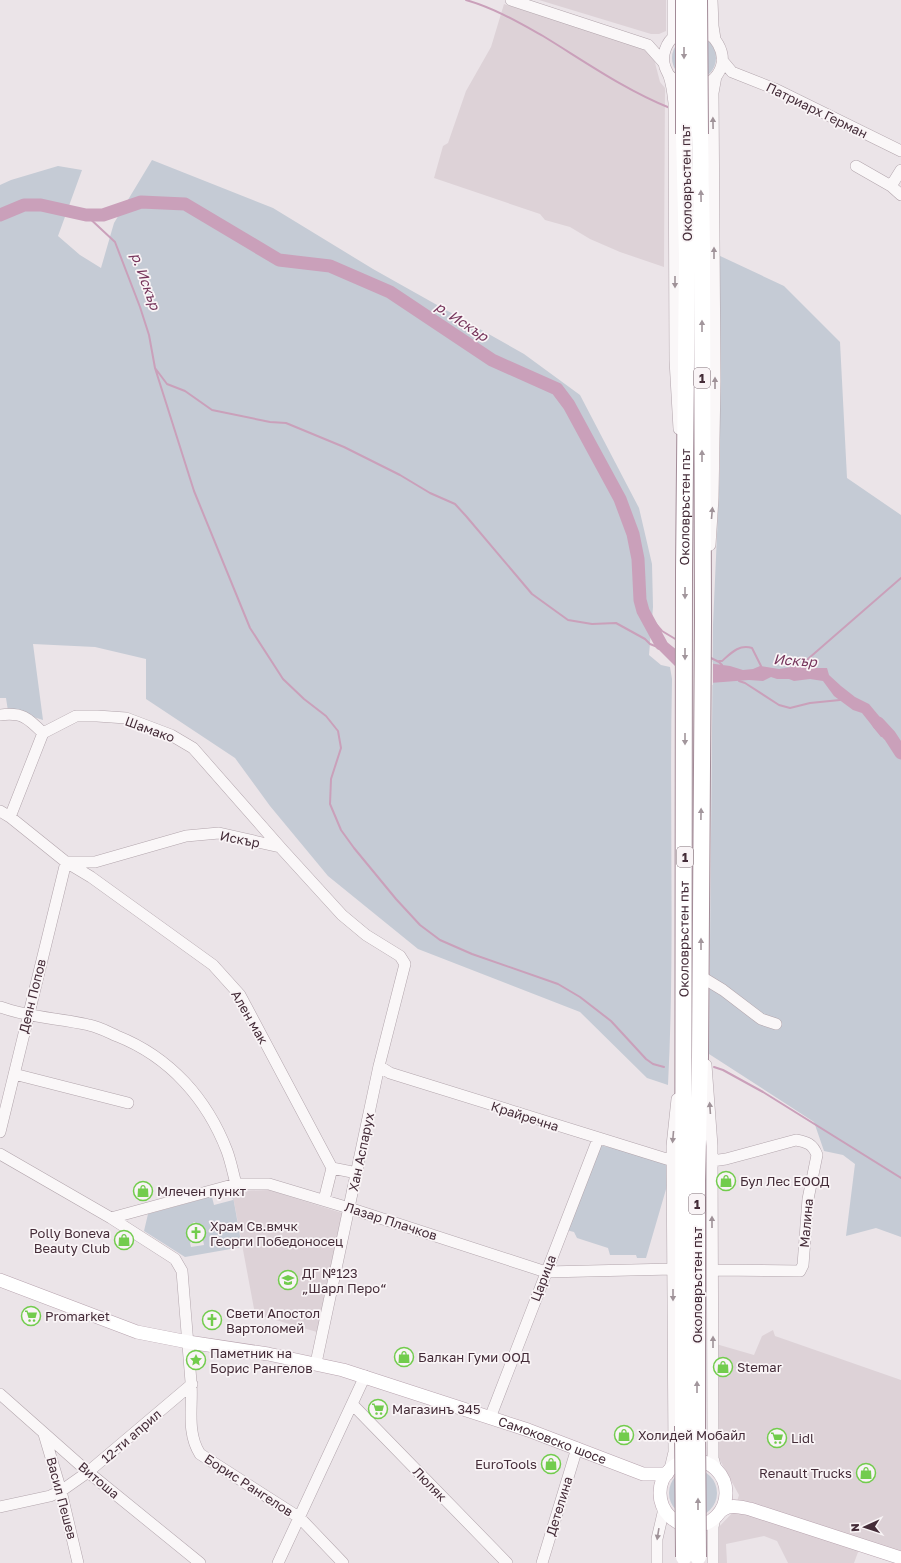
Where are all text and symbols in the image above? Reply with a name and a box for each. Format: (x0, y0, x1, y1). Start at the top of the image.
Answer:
one-way arrow (681, 47, 687, 60)
street label: Патриарх Герман (764, 79, 870, 141)
one-way arrow (710, 116, 716, 129)
street label: Околовръстен път (677, 124, 695, 241)
one-way arrow (698, 189, 704, 202)
one-way arrow (711, 246, 717, 259)
water label: р. Искър (128, 250, 165, 313)
one-way arrow (672, 276, 678, 289)
water label: р. Искър (433, 297, 493, 345)
one-way arrow (699, 319, 705, 332)
road number: 1 (694, 368, 710, 388)
one-way arrow (712, 376, 718, 389)
street label: Околовръстен път (676, 448, 693, 565)
one-way arrow (699, 450, 706, 462)
one-way arrow (709, 507, 716, 519)
one-way arrow (682, 587, 688, 600)
one-way arrow (682, 648, 688, 661)
water label: Искър (773, 650, 819, 670)
street label: Шамако (123, 713, 177, 745)
one-way arrow (682, 733, 688, 746)
one-way arrow (698, 807, 704, 820)
street label: Искър (219, 827, 261, 851)
road number: 1 (677, 847, 693, 867)
street label: Околовръстен път (676, 880, 692, 997)
one-way arrow (698, 937, 704, 950)
street label: Деян Попов (15, 957, 49, 1035)
street label: Ален мак (228, 987, 272, 1047)
street label: Крайречна (489, 1098, 561, 1134)
one-way arrow (706, 1102, 713, 1114)
street label: Хан Аспарух (345, 1111, 377, 1193)
one-way arrow (670, 1131, 677, 1143)
shop icon: Бул Лес ЕООД (715, 1170, 737, 1192)
place label: Бул Лес ЕООД (740, 1173, 830, 1189)
shop icon: Млечен пункт (132, 1180, 154, 1202)
place label: Млечен пункт (157, 1183, 247, 1199)
road number: 1 (689, 1194, 705, 1214)
street label: Малина (796, 1198, 816, 1248)
street label: Лазар Плачков (343, 1199, 439, 1243)
one-way arrow (709, 1215, 715, 1228)
place label: Храм Св.вмчк Георги Победоносец (210, 1218, 343, 1249)
church icon: Храм Св.вмчк Георги Победоносец (185, 1222, 207, 1244)
place label: Polly Boneva Beauty Club (29, 1225, 110, 1256)
street label: Околовръстен път (689, 1226, 705, 1343)
shop icon: Polly Boneva Beauty Club (113, 1229, 135, 1251)
street label: Царица (527, 1252, 559, 1304)
place label: ДГ №123 „Шарл Перо“ (302, 1265, 386, 1296)
school or university icon: ДГ №123 „Шарл Перо“ (277, 1269, 299, 1291)
one-way arrow (670, 1289, 676, 1302)
supermarket icon: Promarket (20, 1305, 42, 1327)
place label: Свети Апостол Вартоломей (226, 1305, 320, 1336)
place label: Promarket (45, 1308, 110, 1324)
church icon: Свети Апостол Вартоломей (201, 1309, 223, 1331)
one-way arrow (710, 1335, 716, 1348)
place label: Паметник на Борис Рангелов (210, 1345, 313, 1376)
shop icon: Балкан Гуми ООД (393, 1346, 415, 1368)
place icon: Паметник на Борис Рангелов (185, 1349, 207, 1371)
place label: Балкан Гуми ООД (418, 1349, 530, 1365)
shop icon: Stemar (712, 1356, 734, 1378)
place label: Stemar (737, 1359, 782, 1375)
one-way arrow (694, 1380, 700, 1393)
supermarket icon: Магазинъ 345 (367, 1398, 389, 1420)
place label: Магазинъ 345 (392, 1401, 480, 1417)
street label: 12-ти април (98, 1406, 164, 1466)
street label: Самоковско шосе (496, 1413, 609, 1467)
shop icon: Холидей Мобайл (613, 1424, 635, 1446)
place label: Холидей Мобайл (638, 1427, 746, 1443)
supermarket icon: Lidl (766, 1427, 788, 1449)
place label: Lidl (791, 1430, 814, 1446)
street label: Борис Рангелов (202, 1450, 296, 1520)
shop icon: EuroTools (540, 1453, 562, 1475)
street label: Васил Пешев (43, 1455, 81, 1541)
place label: EuroTools (475, 1456, 537, 1472)
street label: Витоша (75, 1458, 123, 1502)
shop icon: Renault Trucks (855, 1462, 877, 1484)
street label: Люляк (410, 1463, 451, 1505)
place label: Renault Trucks (759, 1465, 852, 1481)
street label: Детелина (542, 1474, 576, 1538)
one-way arrow (695, 1497, 701, 1510)
north arrow (845, 1507, 885, 1547)
text: N (848, 1523, 861, 1532)
one-way arrow (655, 1528, 661, 1541)

